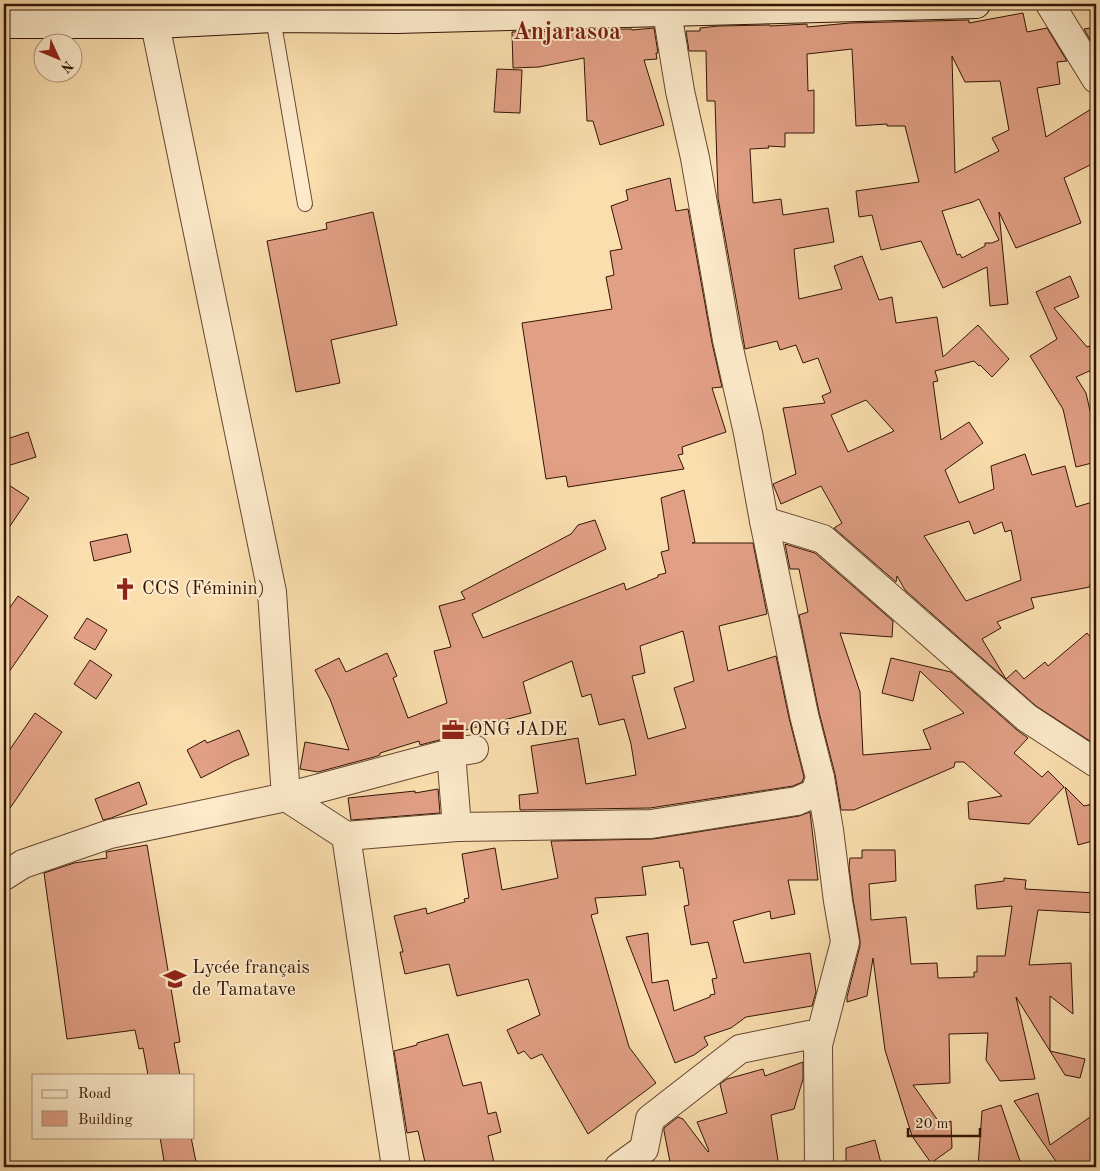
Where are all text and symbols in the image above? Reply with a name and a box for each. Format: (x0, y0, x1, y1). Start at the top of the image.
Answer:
district label: Anjarasoa (513, 21, 621, 45)
north arrow (32, 32, 82, 82)
text: N (58, 58, 75, 75)
church icon: CCS (Féminin) (112, 576, 138, 602)
place label: CCS (Féminin) (142, 579, 265, 599)
office icon: ONG JADE (440, 717, 466, 743)
place label: ONG JADE (469, 721, 567, 740)
place label: Lycée français de Tamatave (192, 959, 310, 1000)
school or university icon: Lycée français de Tamatave (162, 966, 188, 992)
legend (32, 1074, 195, 1138)
text: Road (78, 1087, 112, 1102)
scale bar (908, 1106, 980, 1138)
text: Building (78, 1113, 133, 1128)
text: 20 m (915, 1117, 949, 1132)

